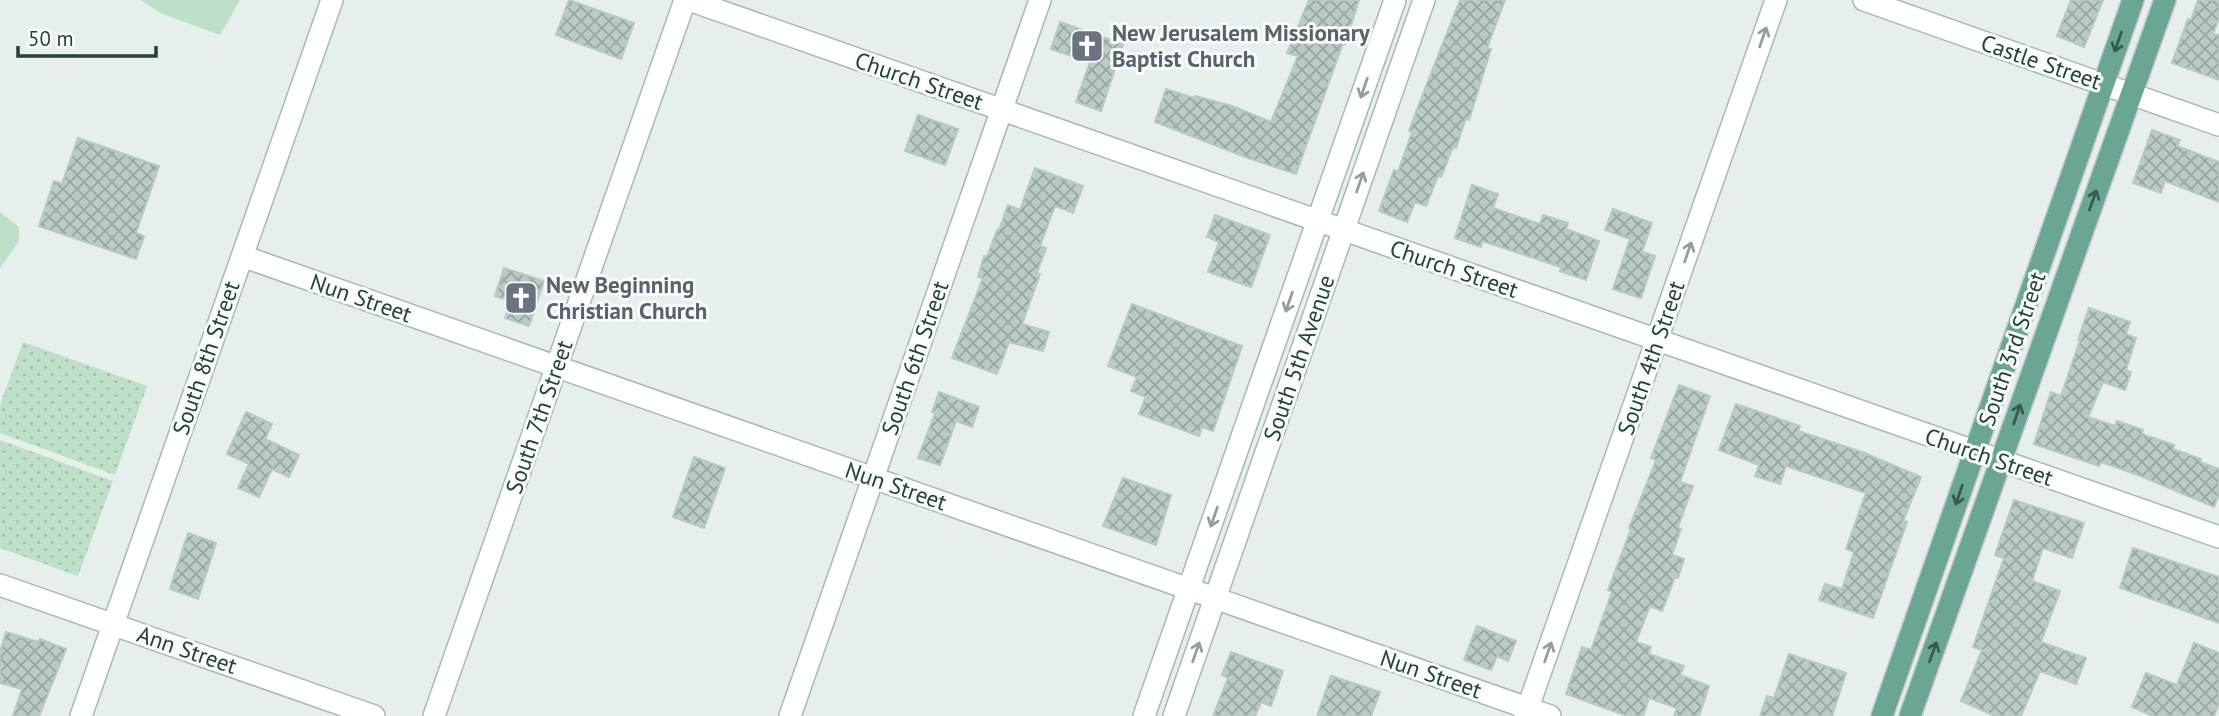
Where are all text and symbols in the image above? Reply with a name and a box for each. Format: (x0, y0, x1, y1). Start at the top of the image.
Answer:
scale bar (18, 14, 156, 58)
place label: New Jerusalem Missionary Baptist Church (1112, 18, 1371, 73)
text: 50 m (28, 25, 74, 52)
church icon: New Jerusalem Missionary Baptist Church (1068, 27, 1106, 65)
one-way arrow (1758, 27, 1770, 49)
street label: Castle Street (1977, 27, 2105, 96)
one-way arrow (2111, 31, 2124, 53)
street label: Church Street (851, 45, 987, 116)
one-way arrow (1357, 76, 1369, 98)
one-way arrow (1355, 172, 1368, 194)
one-way arrow (2088, 189, 2100, 211)
street label: Church Street (1386, 233, 1522, 304)
one-way arrow (1683, 241, 1695, 263)
street label: Nun Street (307, 267, 416, 328)
street label: South 3rd Street (1972, 268, 2052, 430)
place label: New Beginning Christian Church (546, 270, 707, 325)
street label: South 5th Avenue (1257, 271, 1340, 445)
street label: South 8th Street (166, 277, 246, 439)
street label: South 6th Street (875, 277, 955, 439)
street label: South 4th Street (1611, 277, 1691, 439)
church icon: New Beginning Christian Church (502, 279, 540, 317)
one-way arrow (1282, 291, 1294, 313)
street label: South 7th Street (499, 336, 578, 498)
one-way arrow (2012, 404, 2024, 426)
street label: Church Street (1921, 421, 2057, 492)
street label: Nun Street (842, 455, 951, 516)
one-way arrow (1952, 484, 1965, 506)
one-way arrow (1207, 506, 1220, 528)
street label: Ann Street (134, 619, 241, 680)
one-way arrow (1191, 641, 1203, 663)
one-way arrow (1543, 641, 1555, 663)
one-way arrow (1927, 641, 1940, 663)
street label: Nun Street (1377, 643, 1486, 704)

